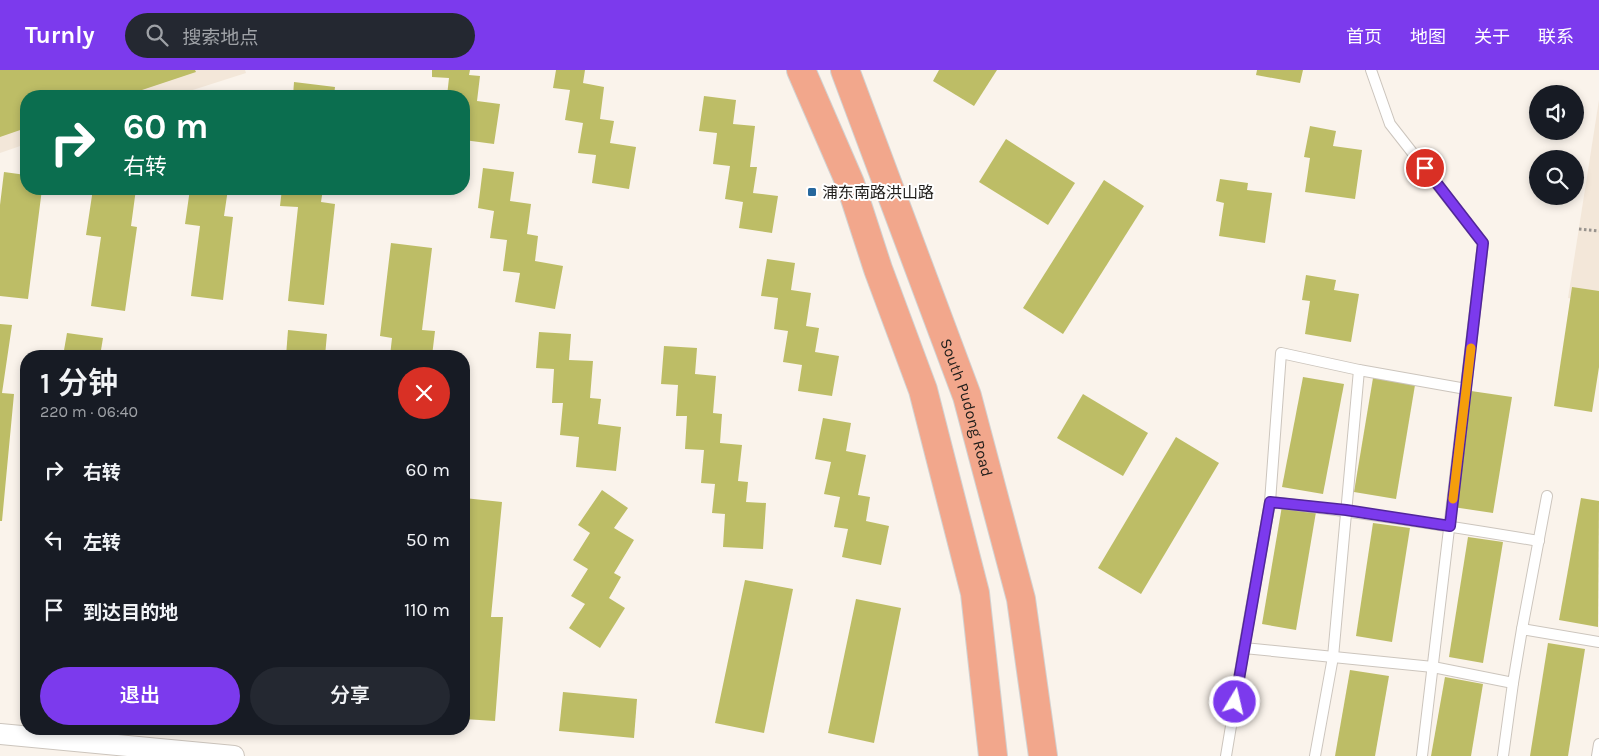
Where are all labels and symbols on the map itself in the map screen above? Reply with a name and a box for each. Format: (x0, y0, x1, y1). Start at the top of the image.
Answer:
pin (1404, 147, 1446, 189)
place label: 浦东南路洪山路 (822, 183, 934, 202)
marker: 浦东南路洪山路 (806, 186, 818, 198)
street label: South Pudong Road (936, 336, 997, 479)
position arrow (1208, 675, 1260, 727)

